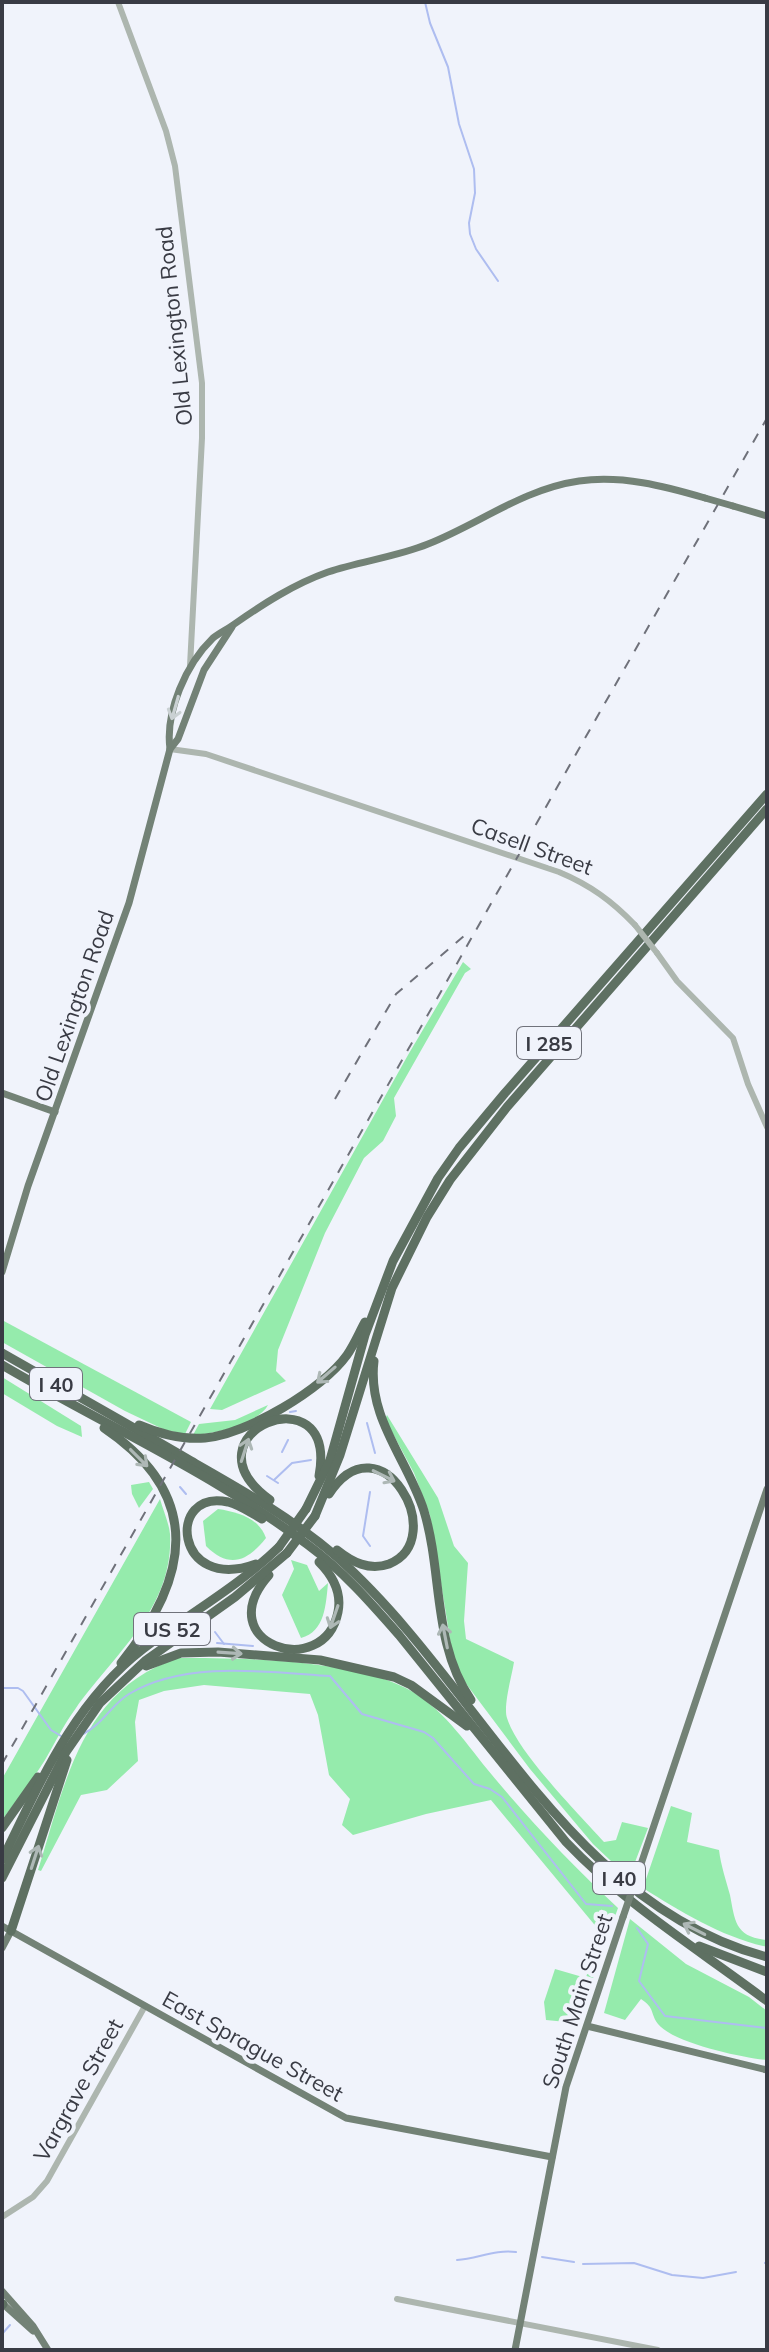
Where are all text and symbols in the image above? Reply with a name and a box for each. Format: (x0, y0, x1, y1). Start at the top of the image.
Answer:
street label: Old Lexington Road (150, 225, 198, 427)
one-way arrow (167, 695, 181, 720)
street label: Casell Street (467, 811, 597, 881)
street label: Old Lexington Road (28, 907, 120, 1105)
road number: I 285 (517, 1027, 581, 1059)
one-way arrow (316, 1366, 337, 1384)
road number: I 40 (30, 1368, 82, 1400)
one-way arrow (239, 1438, 253, 1463)
one-way arrow (129, 1449, 149, 1468)
one-way arrow (372, 1468, 395, 1484)
one-way arrow (326, 1604, 340, 1629)
road number: US 52 (134, 1613, 210, 1645)
one-way arrow (436, 1623, 451, 1649)
one-way arrow (216, 1646, 243, 1661)
one-way arrow (29, 1845, 43, 1870)
road number: I 40 (593, 1862, 645, 1894)
street label: South Main Street (536, 1910, 619, 2092)
one-way arrow (683, 1921, 707, 1937)
street label: East Sprague Street (158, 1985, 349, 2108)
street label: Vargrave Street (27, 2013, 129, 2167)

